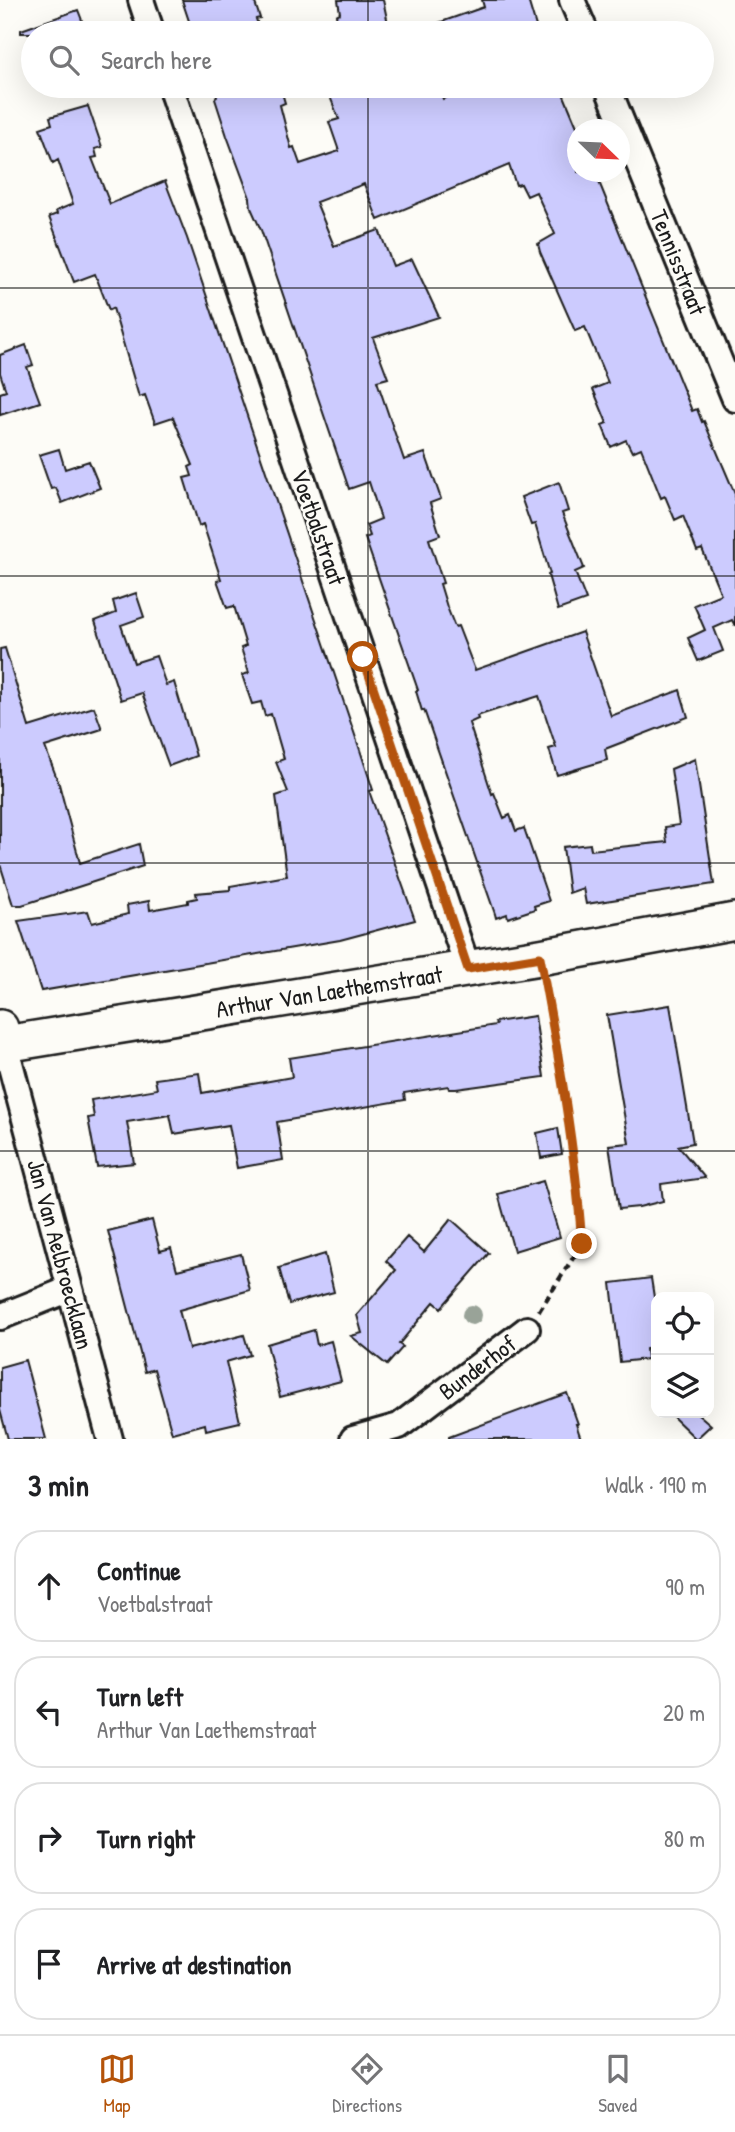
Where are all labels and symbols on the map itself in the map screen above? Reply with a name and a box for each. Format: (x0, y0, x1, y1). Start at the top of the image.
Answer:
north arrow (567, 119, 630, 182)
street label: Tennisstraat (643, 205, 715, 320)
street label: Voetbalstraat (284, 465, 354, 590)
route start (347, 641, 378, 672)
street label: Arthur Van Laethemstraat (213, 957, 445, 1025)
street label: Jan Van Aelbroecklaan (20, 1156, 102, 1352)
route end (566, 1228, 597, 1259)
street label: Bunderhof (432, 1327, 523, 1407)

